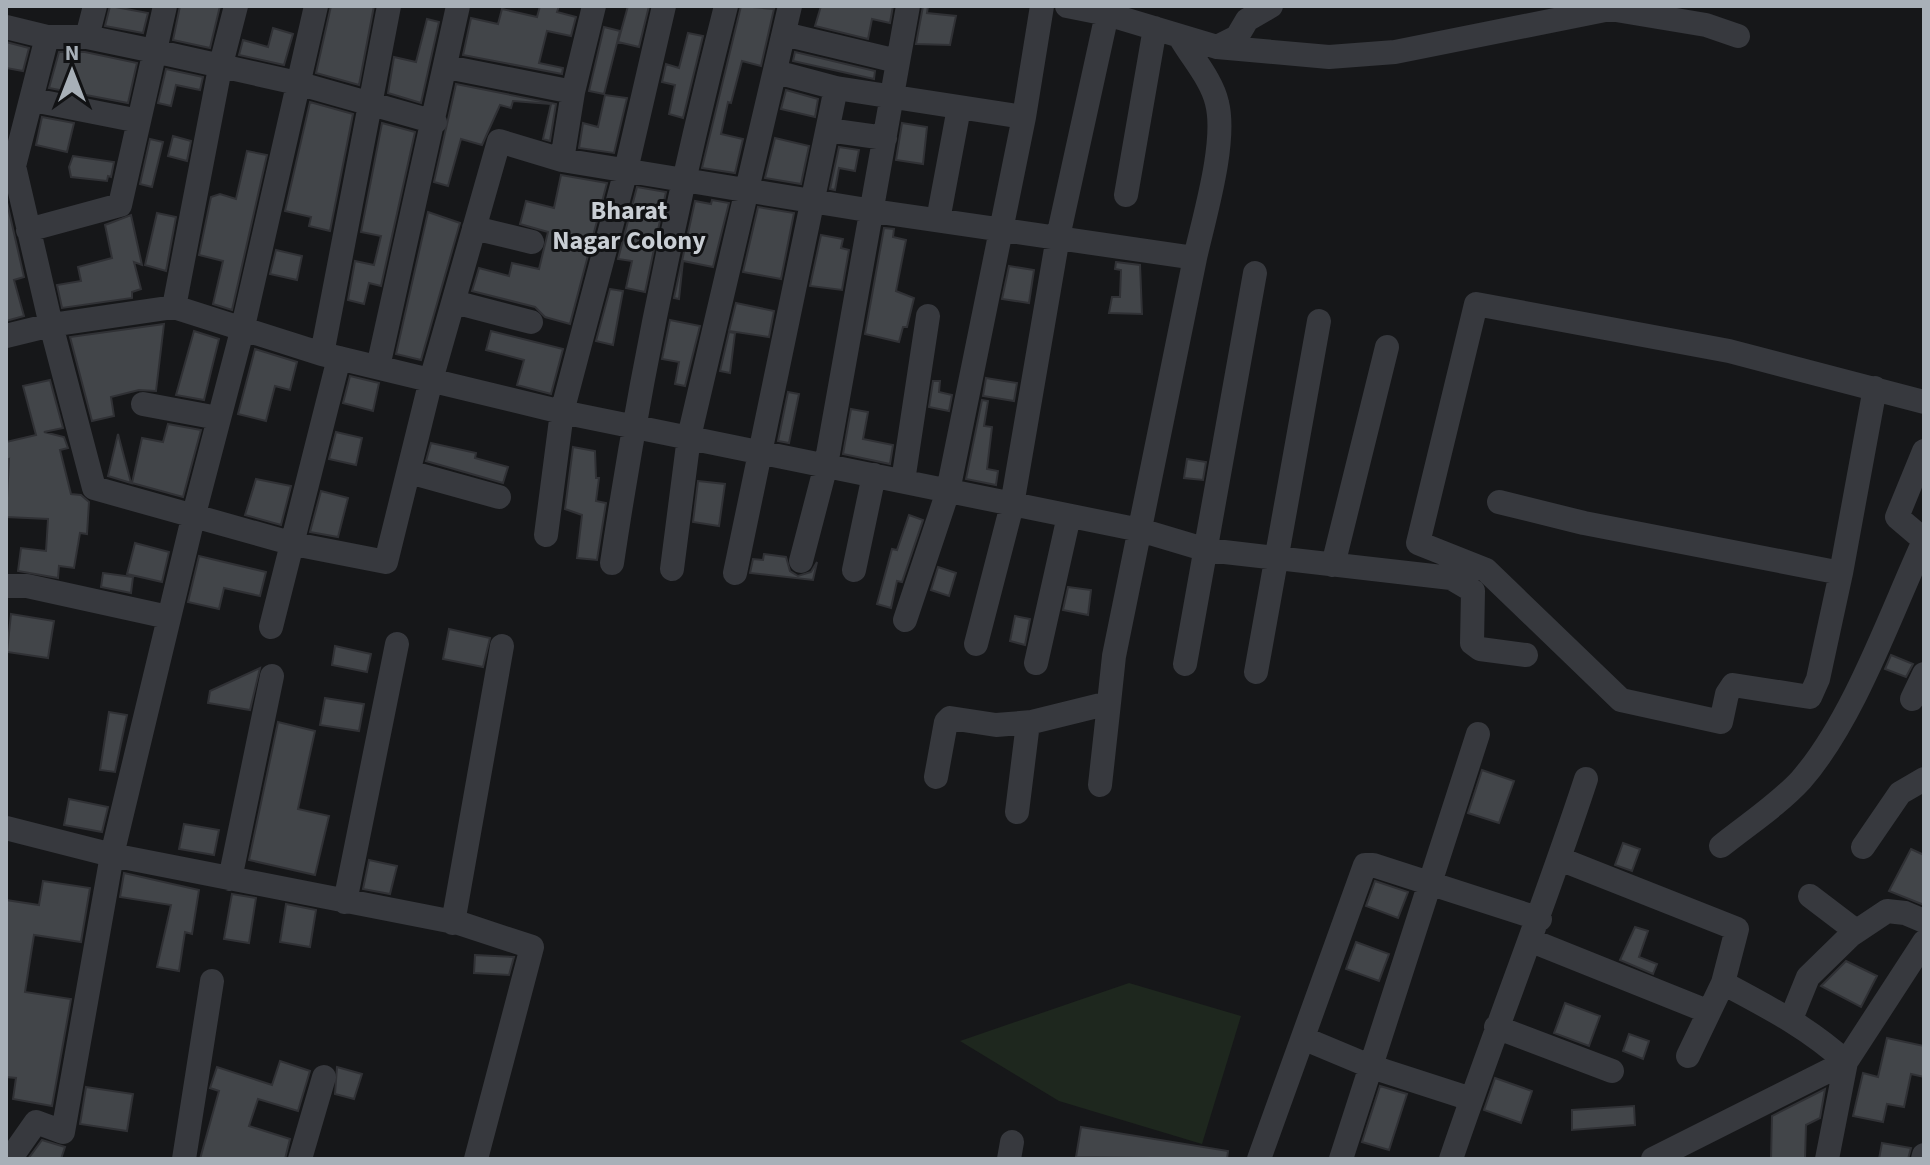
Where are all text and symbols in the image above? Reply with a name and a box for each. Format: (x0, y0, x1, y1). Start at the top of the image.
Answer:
north arrow (32, 32, 112, 112)
text: N (65, 37, 79, 69)
district label: Bharat Nagar Colony (552, 192, 706, 259)

